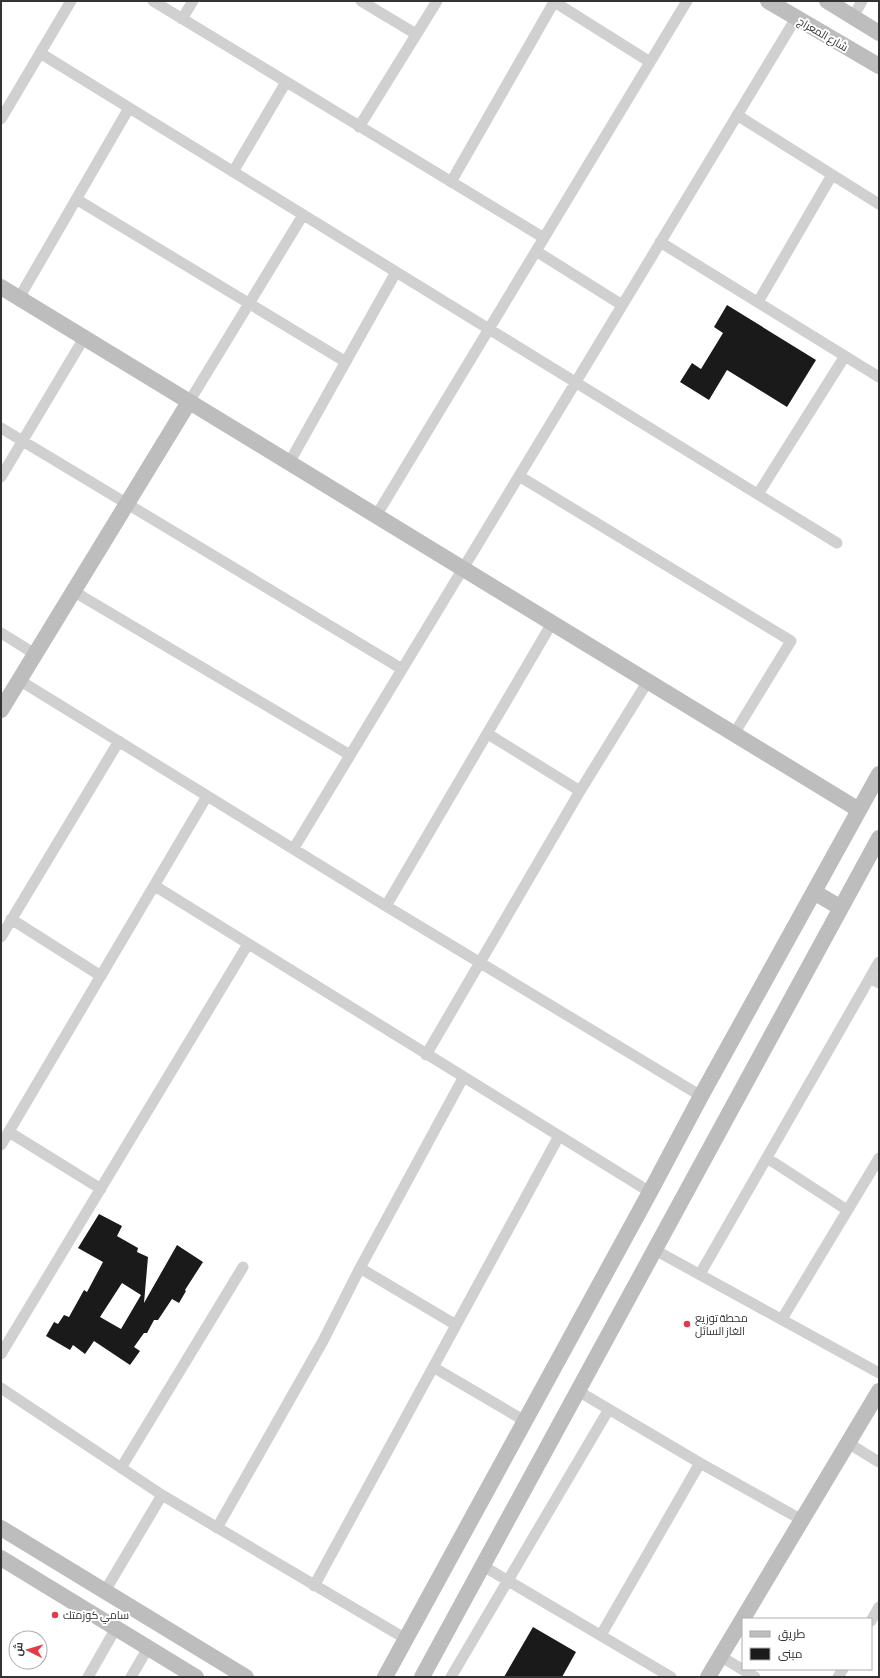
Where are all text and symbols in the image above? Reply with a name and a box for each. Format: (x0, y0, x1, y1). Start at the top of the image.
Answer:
street label: شارع المعراج (795, 15, 850, 55)
place label: محطة توزيع الغاز السائل (695, 1312, 748, 1338)
marker: محطة توزيع الغاز السائل (682, 1319, 692, 1329)
place label: سامي كوزمتك (63, 1609, 129, 1624)
marker: سامي كوزمتك (50, 1610, 60, 1620)
legend (742, 1618, 872, 1670)
text: طريق (778, 1627, 806, 1641)
north arrow (8, 1630, 48, 1670)
text: ش (11, 1642, 26, 1657)
text: مبنى (778, 1647, 803, 1661)

